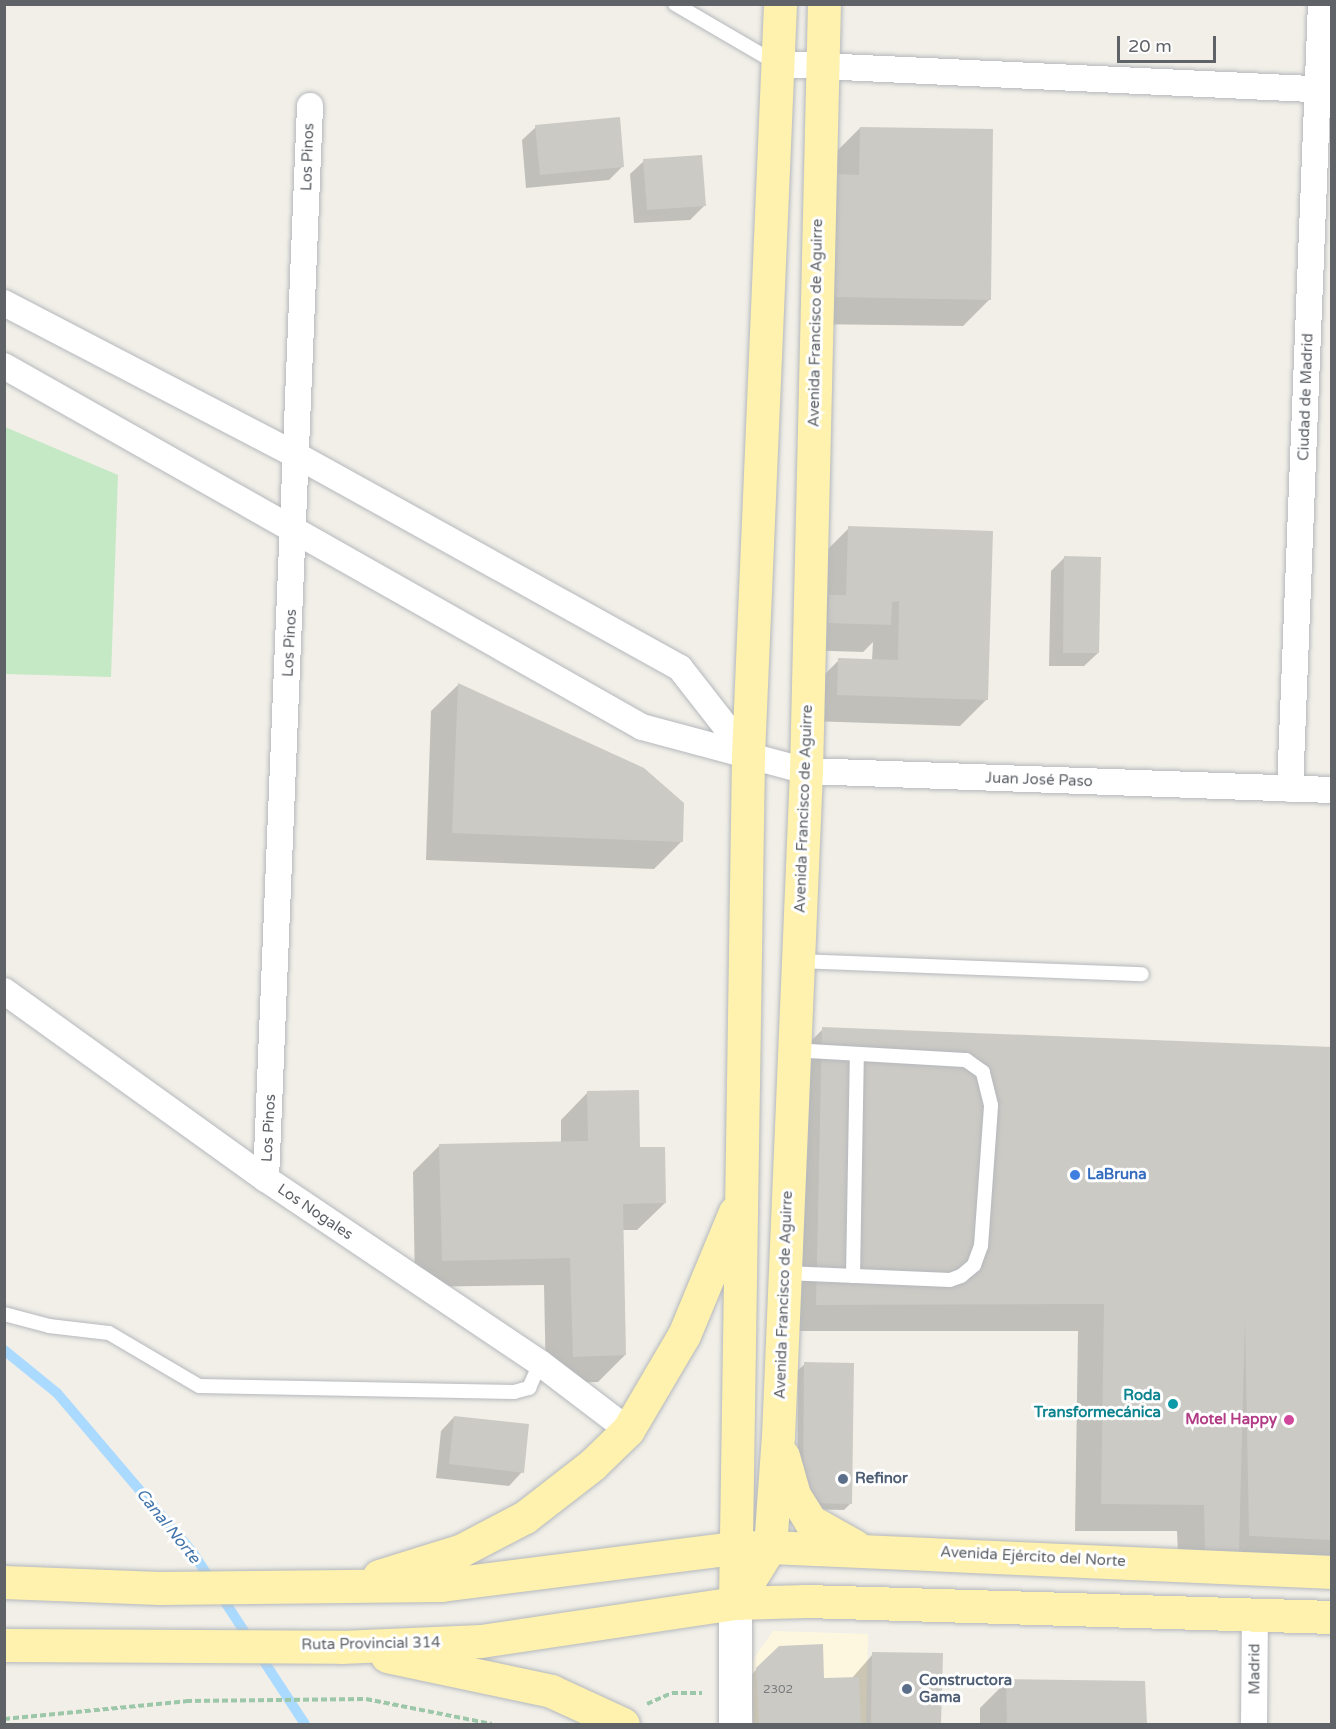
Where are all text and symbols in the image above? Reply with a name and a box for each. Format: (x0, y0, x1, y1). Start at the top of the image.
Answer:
scale bar (1120, 24, 1219, 62)
text: 20 m (1128, 35, 1172, 57)
street label: Los Pinos (298, 123, 318, 191)
street label: Avenida Francisco de Aguirre (805, 219, 827, 427)
street label: Ciudad de Madrid (1295, 333, 1317, 461)
street label: Los Pinos (279, 609, 301, 677)
street label: Avenida Francisco de Aguirre (791, 704, 817, 914)
street label: Juan José Paso (985, 769, 1093, 791)
street label: Los Pinos (258, 1094, 280, 1162)
place label: LaBruna (1087, 1166, 1147, 1184)
marker: LaBruna (1068, 1168, 1082, 1182)
street label: Los Nogales (274, 1180, 356, 1244)
street label: Avenida Francisco de Aguirre (771, 1190, 797, 1400)
place label: Roda Transformecánica (1034, 1386, 1161, 1421)
marker: Roda Transformecánica (1166, 1397, 1180, 1411)
place label: Motel Happy (1185, 1411, 1277, 1429)
marker: Motel Happy (1282, 1413, 1296, 1427)
place label: Refinor (855, 1470, 908, 1488)
marker: Refinor (836, 1472, 850, 1486)
water label: Canal Norte (132, 1485, 204, 1567)
street label: Avenida Ejército del Norte (940, 1543, 1126, 1571)
street label: Ruta Provincial 314 (301, 1634, 441, 1654)
street label: Madrid (1246, 1643, 1264, 1695)
place label: Constructora Gama (919, 1671, 1012, 1706)
marker: Constructora Gama (900, 1682, 914, 1696)
house number: 2302 (763, 1683, 793, 1697)

